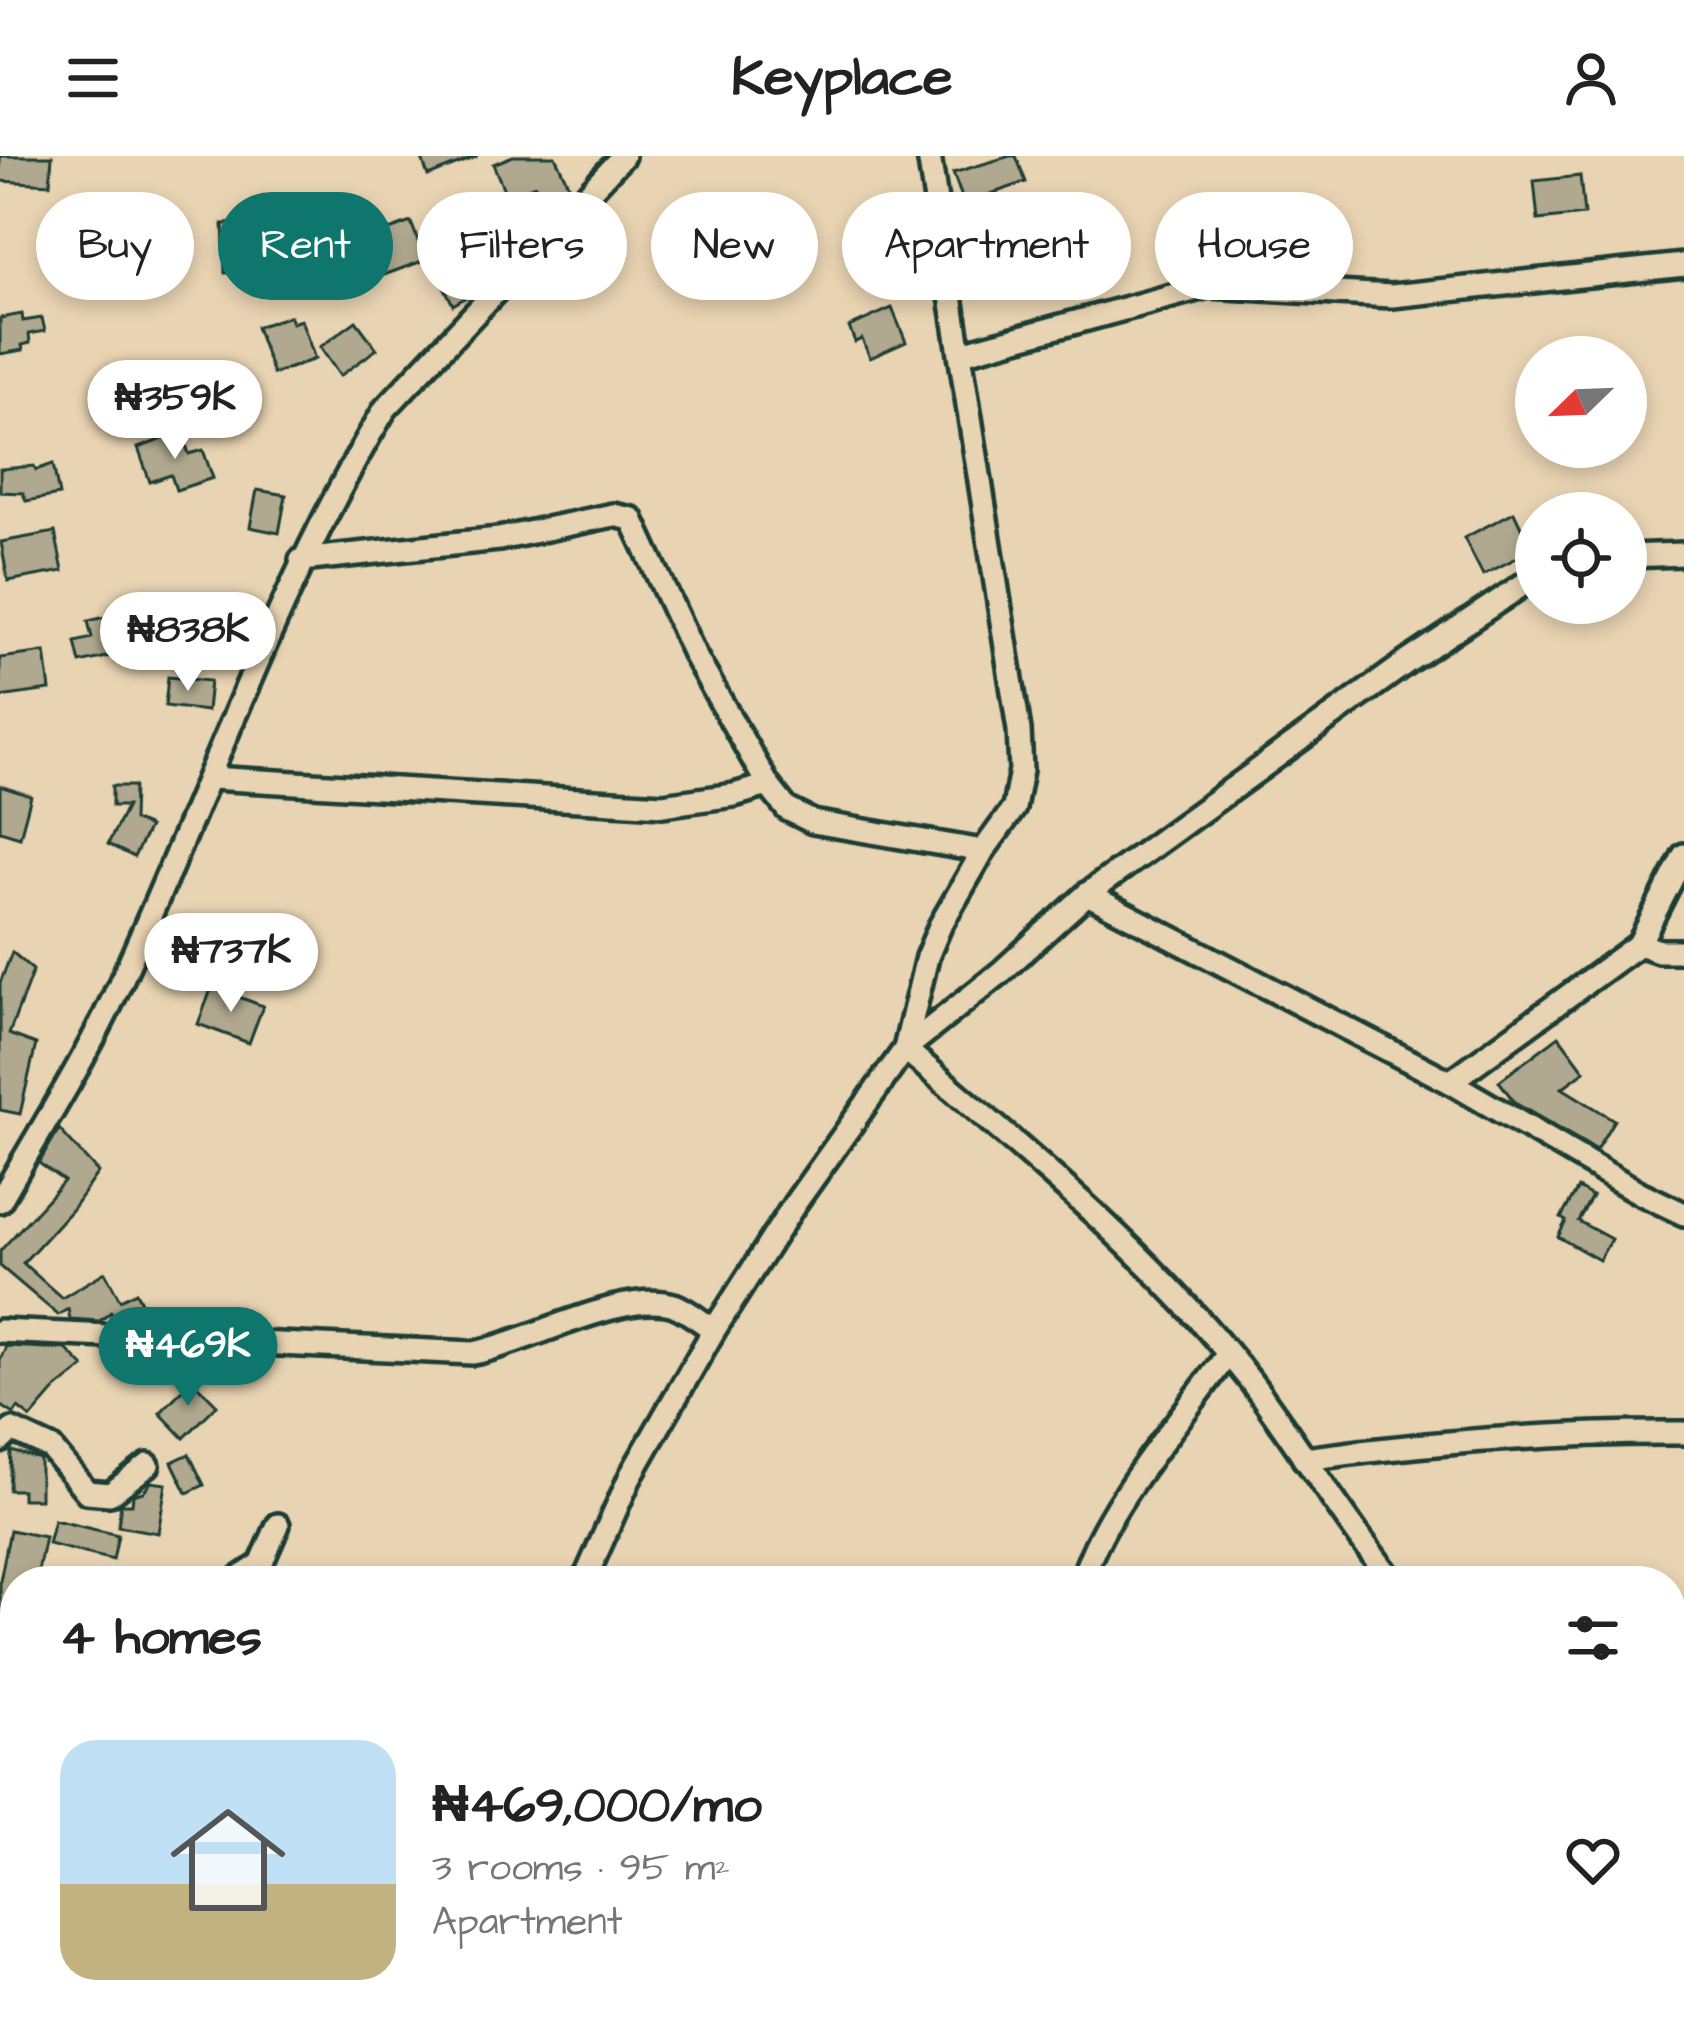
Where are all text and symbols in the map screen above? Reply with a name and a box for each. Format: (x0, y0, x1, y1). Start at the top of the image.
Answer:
text: Keyplace (732, 41, 952, 116)
icon: menu (60, 45, 126, 111)
icon: person (1558, 45, 1624, 111)
chip: Buy (36, 192, 194, 300)
chip: Rent (218, 192, 393, 300)
chip: Filters (417, 192, 627, 300)
chip: New (651, 192, 818, 300)
chip: Apartment (842, 192, 1131, 300)
chip: House (1155, 192, 1353, 300)
north arrow (1515, 336, 1647, 468)
map controls (1515, 336, 1647, 624)
pin: ₦359K (91, 360, 259, 462)
text: ₦359K (114, 372, 236, 426)
button: locate (1515, 492, 1647, 624)
pin: ₦838K (104, 592, 272, 694)
text: ₦838K (127, 604, 249, 658)
pin: ₦737K (147, 913, 315, 1015)
text: ₦737K (171, 925, 291, 979)
pin: ₦469K (104, 1307, 272, 1409)
text: ₦469K (126, 1319, 250, 1373)
text: 4 homes (60, 1603, 262, 1674)
icon: filters (1560, 1605, 1626, 1671)
text: ₦469,000/mo (432, 1771, 762, 1842)
icon: home (156, 1788, 300, 1932)
icon: heart (1560, 1827, 1626, 1893)
text: 3 rooms · 95 m² (432, 1842, 730, 1896)
text: Apartment (432, 1896, 623, 1950)

